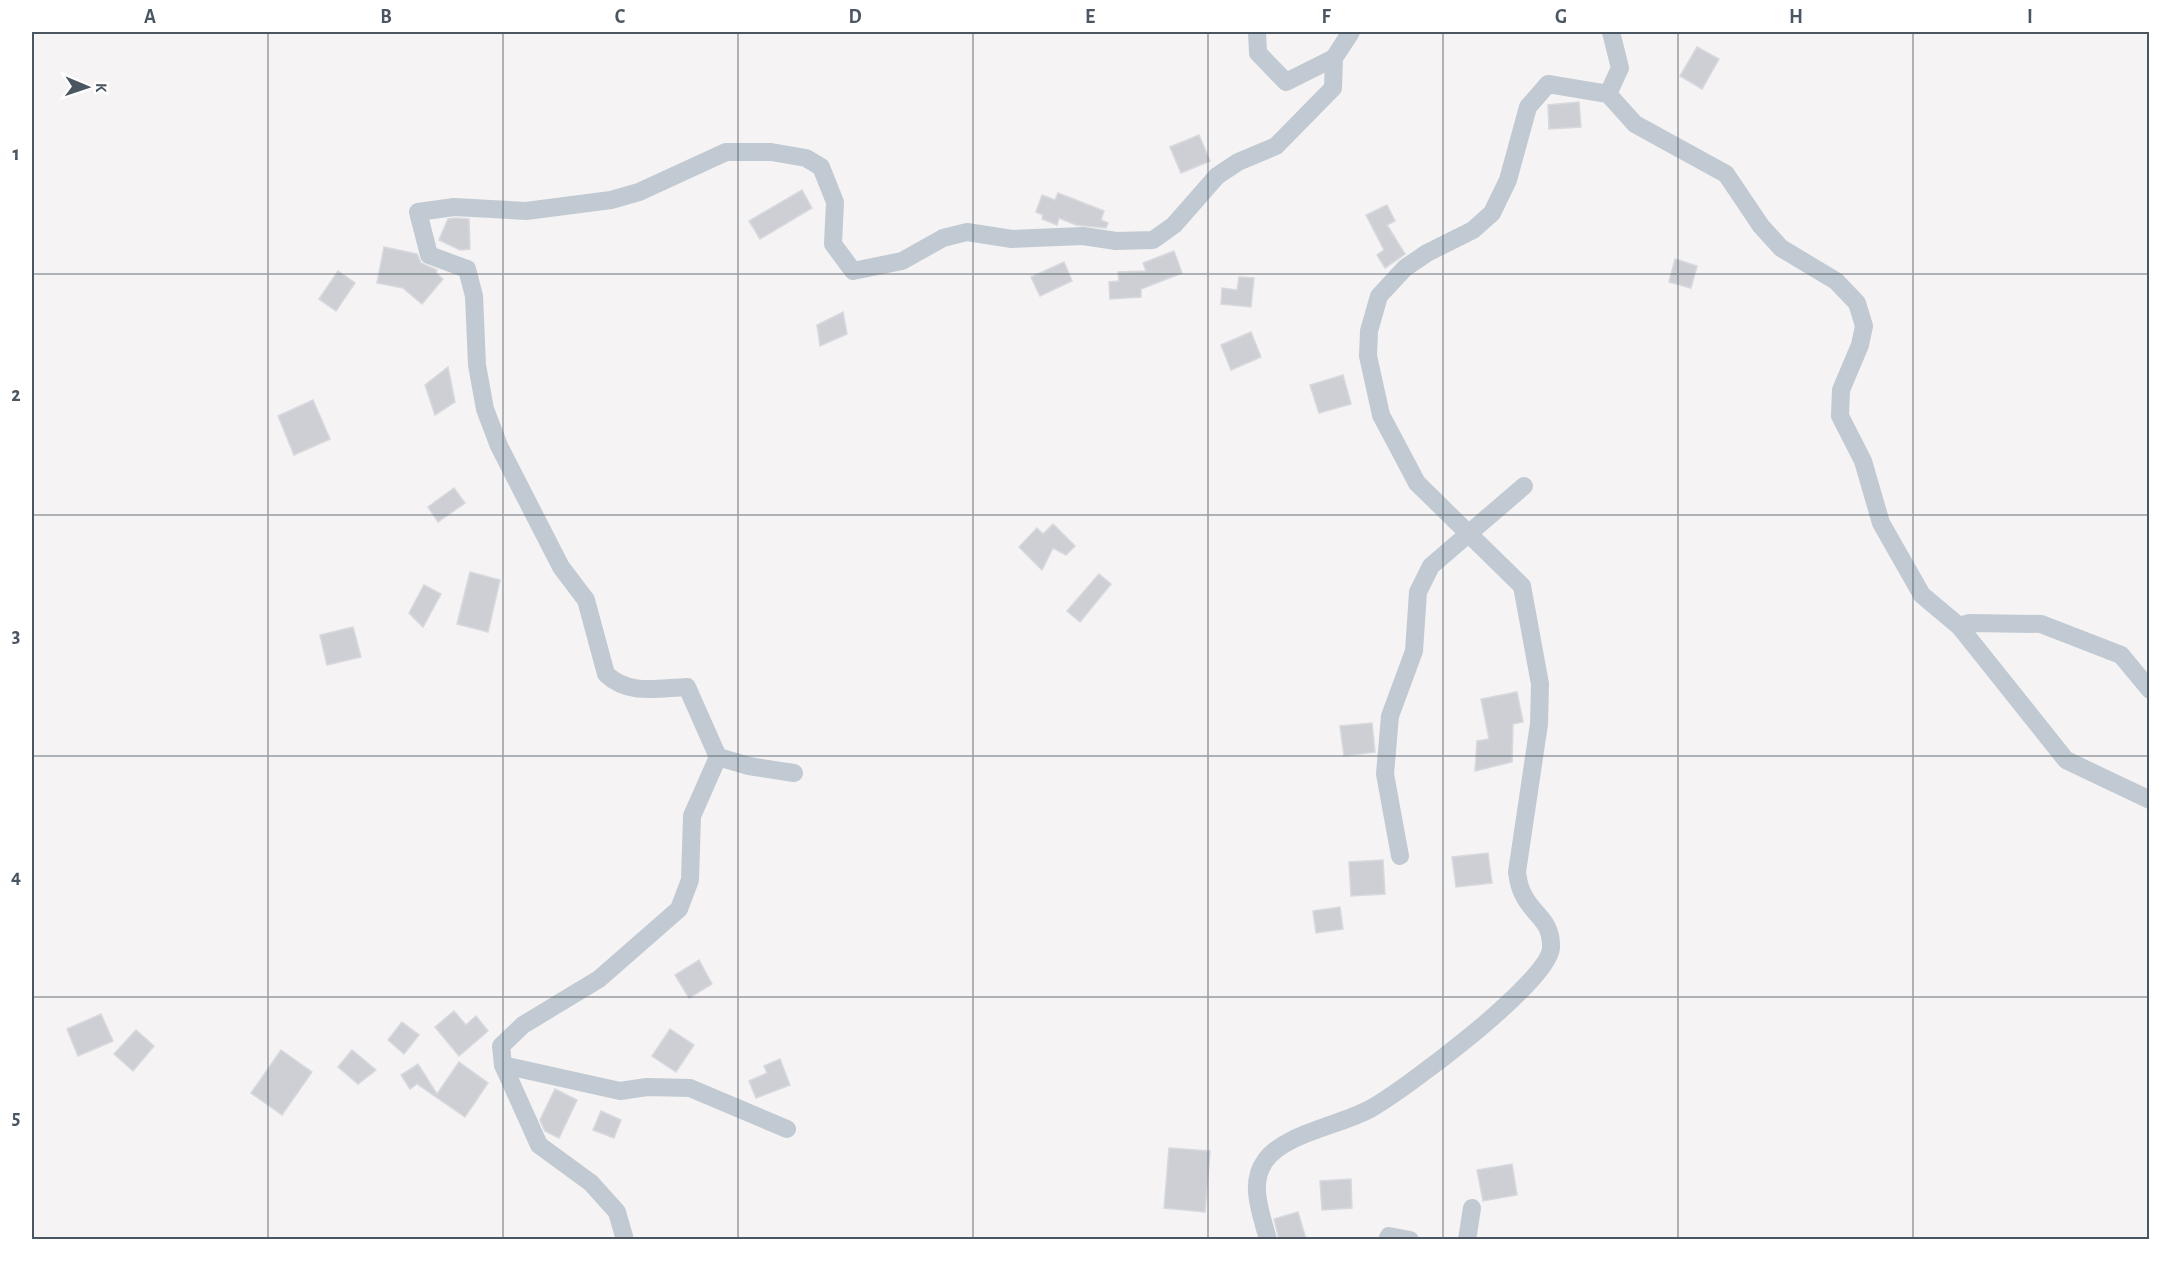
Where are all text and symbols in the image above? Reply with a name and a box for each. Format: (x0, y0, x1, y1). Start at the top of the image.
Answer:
text: A (144, 7, 156, 27)
text: B (380, 7, 392, 27)
text: C (615, 7, 626, 27)
text: D (848, 7, 862, 27)
text: E (1085, 7, 1095, 27)
text: F (1321, 7, 1331, 27)
text: G (1555, 7, 1567, 27)
text: H (1789, 7, 1803, 27)
text: I (2027, 7, 2033, 27)
north arrow (57, 57, 117, 117)
text: K (93, 83, 109, 93)
text: 1 (12, 144, 20, 164)
text: 2 (11, 385, 21, 405)
text: 3 (12, 626, 20, 646)
text: 4 (11, 867, 21, 887)
text: 5 (12, 1108, 20, 1128)

